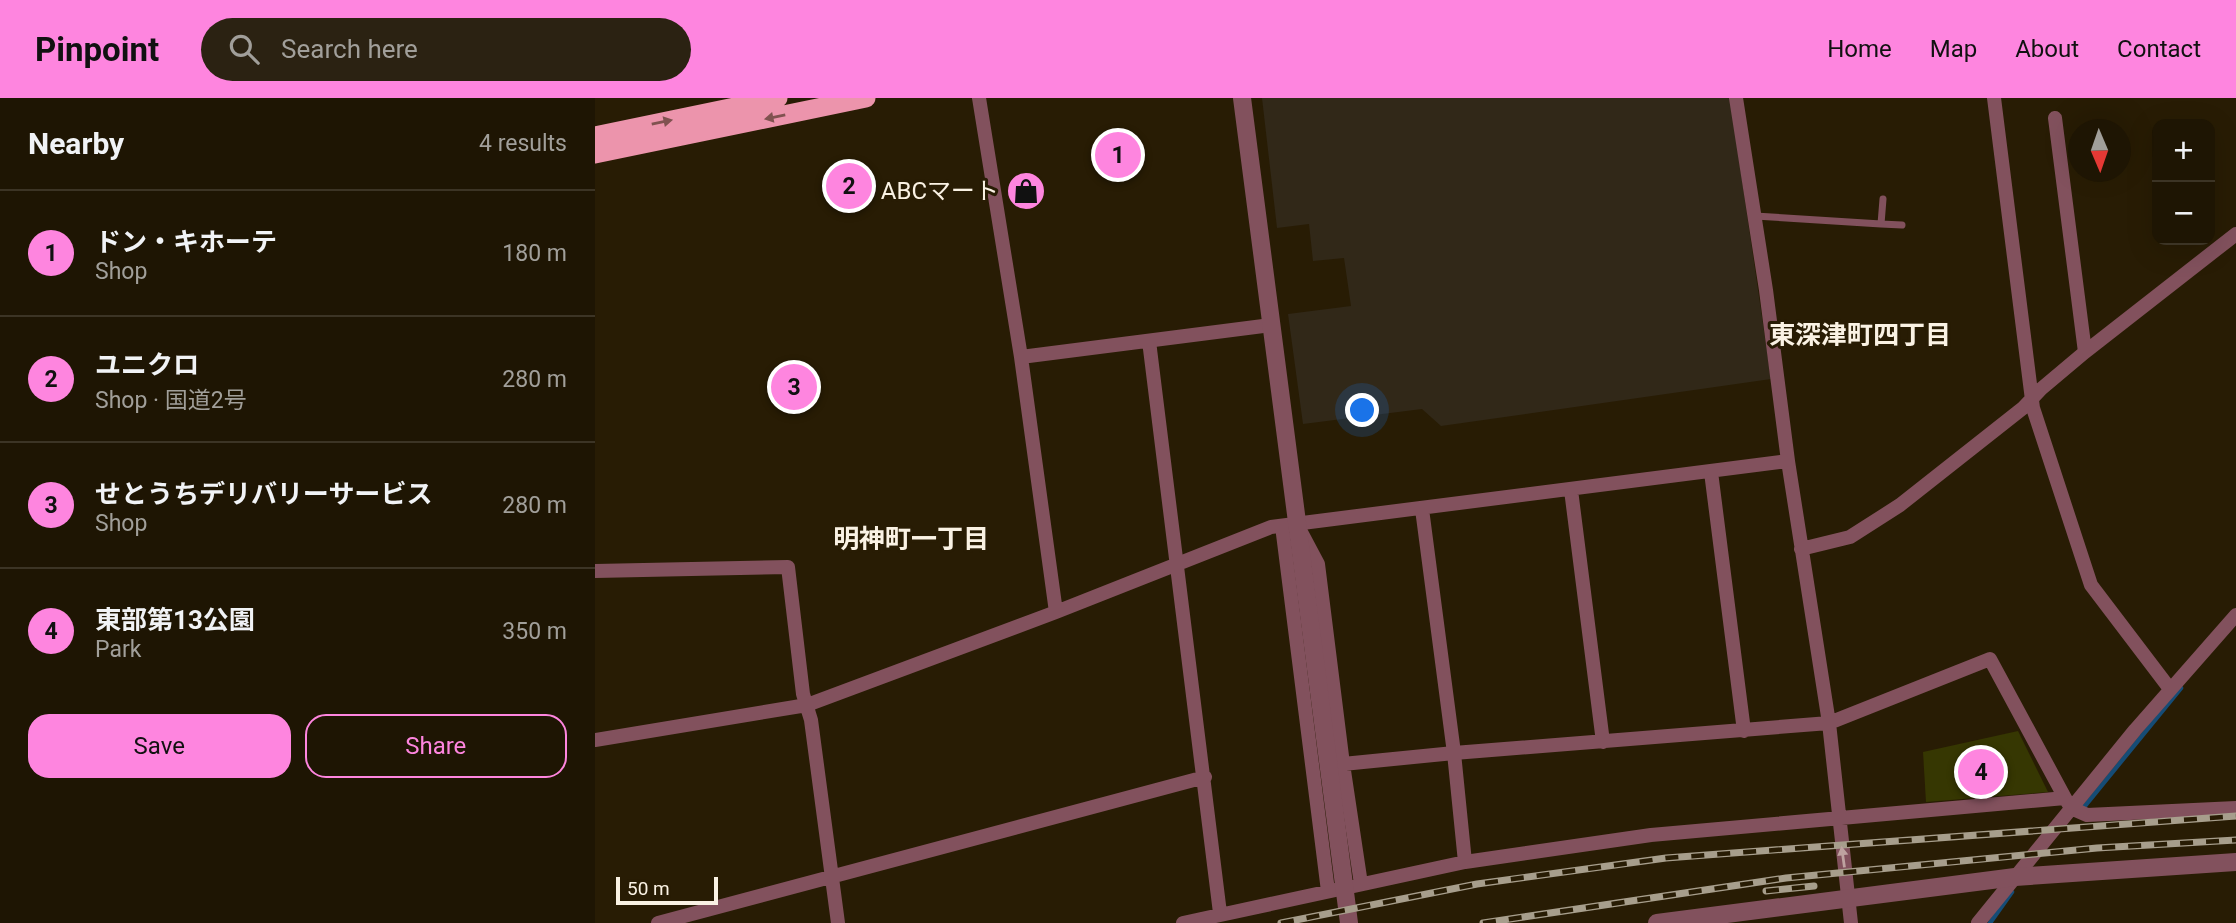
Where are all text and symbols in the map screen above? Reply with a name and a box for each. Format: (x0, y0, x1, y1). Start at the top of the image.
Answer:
search box (201, 18, 691, 81)
text: Pinpoint (35, 30, 159, 69)
icon: search (225, 30, 263, 68)
text: Search here (281, 34, 418, 64)
text: Home (1827, 35, 1892, 63)
text: Map (1930, 35, 1977, 63)
text: About (2015, 35, 2079, 63)
text: Contact (2117, 35, 2201, 63)
one-way arrow (764, 111, 786, 122)
one-way arrow (651, 117, 673, 128)
north arrow (2068, 119, 2131, 182)
map controls (2152, 119, 2215, 245)
button: + (2152, 119, 2215, 182)
text: Nearby (28, 126, 124, 161)
pin: 1 (1095, 129, 1141, 181)
text: 4 results (479, 130, 567, 157)
pin: 2 (826, 160, 872, 212)
shop icon: ABCマート (1005, 170, 1047, 212)
place label: ABCマート (881, 177, 999, 205)
button: − (2152, 182, 2215, 245)
text: ドン・キホーテ (95, 227, 277, 257)
text: 1 (44, 240, 58, 267)
text: 180 m (502, 240, 567, 267)
text: Shop (95, 258, 147, 285)
district label: 東深津町四丁目 (1769, 320, 1951, 350)
text: ユニクロ (95, 350, 199, 380)
pin: 3 (771, 361, 817, 413)
text: 2 (44, 366, 58, 393)
text: 280 m (502, 366, 567, 393)
text: Shop · 国道2号 (95, 387, 247, 414)
your location (1345, 393, 1379, 427)
text: せとうちデリバリーサービス (95, 479, 432, 509)
text: 3 (44, 492, 58, 519)
text: 280 m (502, 492, 567, 519)
text: Shop (95, 510, 147, 537)
district label: 明神町一丁目 (833, 524, 989, 554)
text: 東部第13公園 (95, 605, 255, 635)
text: 4 (44, 618, 58, 645)
text: 350 m (502, 618, 567, 645)
text: Park (95, 636, 141, 663)
button: Save (28, 714, 291, 778)
button: Share (305, 714, 567, 778)
pin: 4 (1958, 746, 2004, 798)
one-way arrow (1837, 846, 1848, 868)
scale bar (616, 874, 717, 906)
text: 50 m (627, 877, 670, 900)

